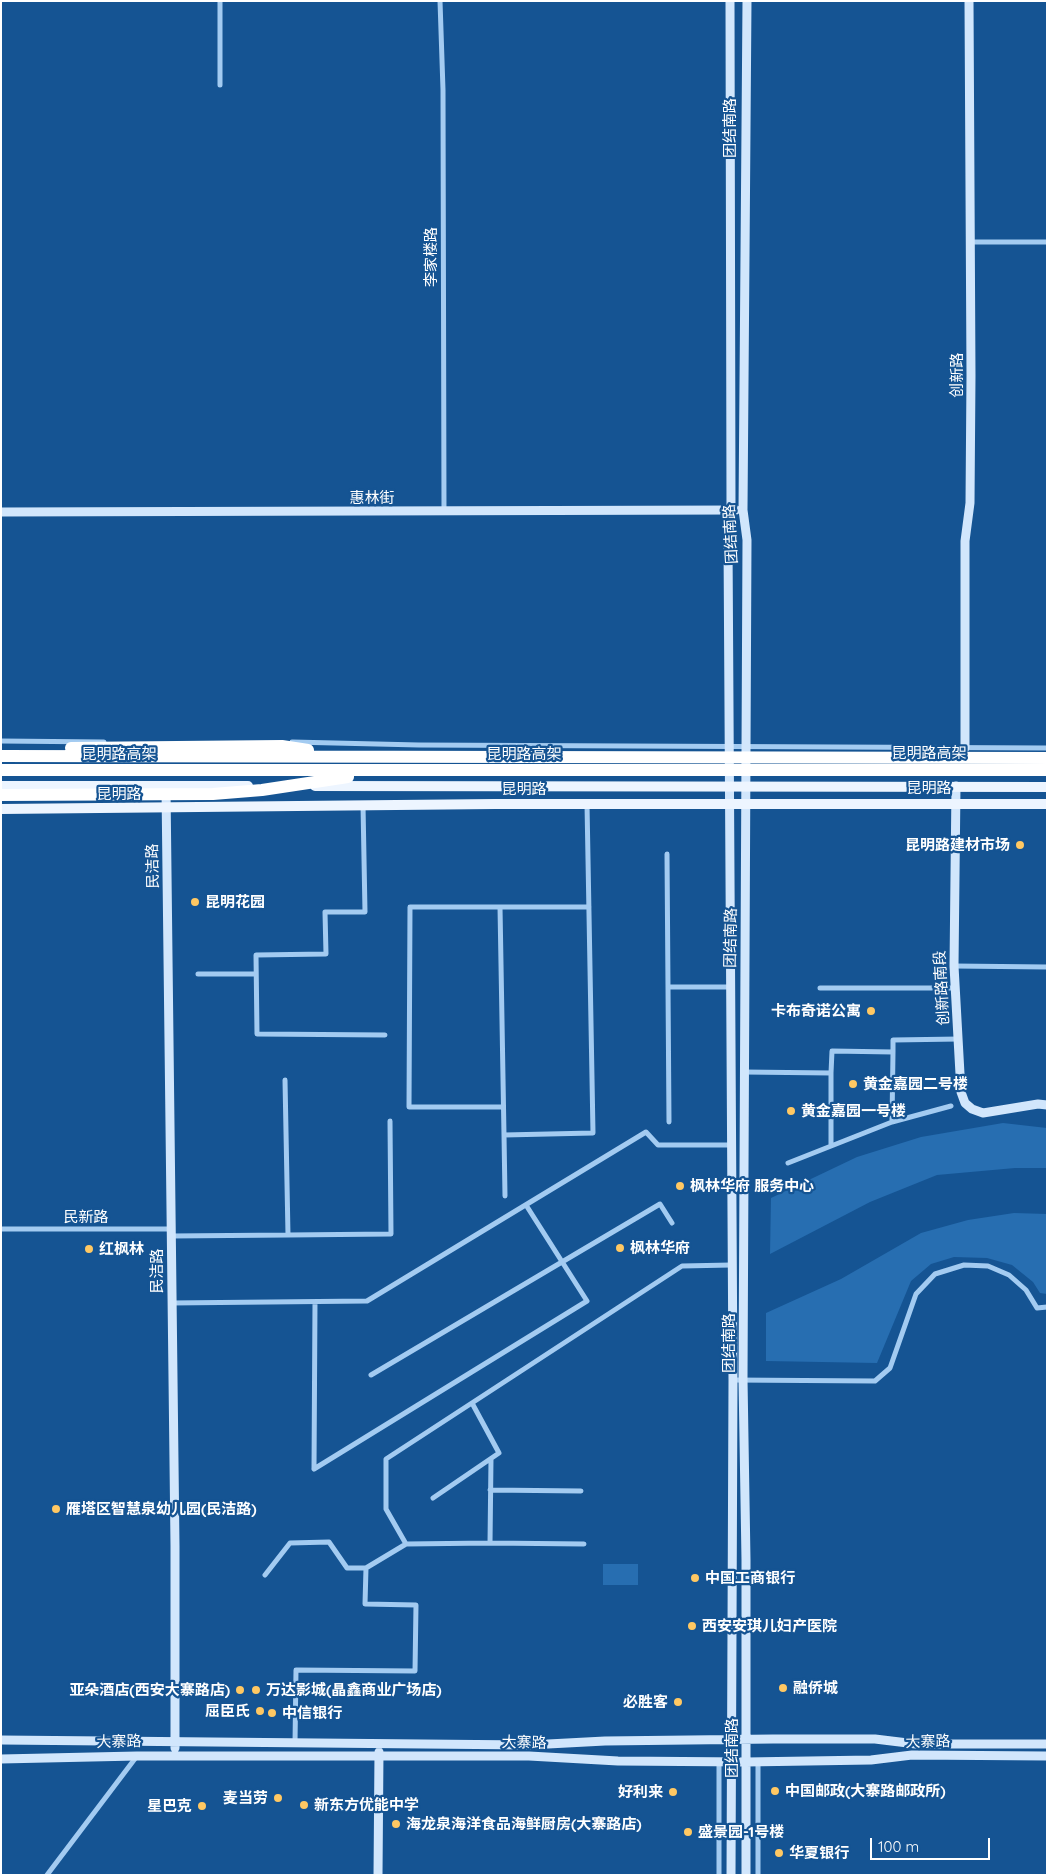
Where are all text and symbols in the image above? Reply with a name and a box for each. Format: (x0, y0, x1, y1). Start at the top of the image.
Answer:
street label: 团结南路 (721, 98, 739, 158)
street label: 李家楼路 (422, 227, 440, 287)
street label: 创新路 (948, 353, 966, 397)
street label: 惠林街 (350, 489, 394, 507)
street label: 团结南路 (720, 504, 742, 564)
street label: 昆明路高架 (892, 744, 966, 762)
street label: 昆明路高架 (82, 745, 156, 763)
street label: 昆明路高架 (487, 745, 561, 763)
street label: 昆明路 (907, 779, 951, 797)
street label: 昆明路 (502, 780, 546, 798)
street label: 昆明路 (97, 785, 141, 803)
place label: 昆明路建材市场 (905, 836, 1010, 854)
marker: 昆明路建材市场 (1014, 839, 1026, 851)
street label: 民洁路 (144, 843, 162, 889)
place label: 昆明花园 (205, 893, 265, 911)
marker: 昆明花园 (189, 896, 201, 908)
street label: 团结南路 (721, 908, 741, 968)
street label: 创新路南段 (931, 950, 953, 1026)
place label: 卡布奇诺公寓 (771, 1002, 861, 1020)
marker: 卡布奇诺公寓 (865, 1005, 877, 1017)
place label: 黄金嘉园二号楼 (863, 1075, 968, 1093)
marker: 黄金嘉园二号楼 (847, 1078, 859, 1090)
place label: 黄金嘉园一号楼 (801, 1102, 906, 1120)
marker: 黄金嘉园一号楼 (785, 1105, 797, 1117)
place label: 枫林华府 服务中心 (690, 1177, 814, 1195)
marker: 枫林华府 服务中心 (674, 1180, 686, 1192)
street label: 民新路 (64, 1208, 108, 1226)
place label: 枫林华府 (630, 1239, 690, 1257)
place label: 红枫林 (99, 1240, 144, 1258)
marker: 枫林华府 (614, 1242, 626, 1254)
marker: 红枫林 (83, 1243, 95, 1255)
street label: 民洁路 (148, 1249, 166, 1293)
street label: 团结南路 (720, 1313, 738, 1373)
place label: 雁塔区智慧泉幼儿园(民洁路) (66, 1500, 257, 1518)
marker: 雁塔区智慧泉幼儿园(民洁路) (50, 1503, 62, 1515)
place label: 中国工商银行 (705, 1569, 795, 1587)
marker: 中国工商银行 (689, 1572, 701, 1584)
place label: 西安安琪儿妇产医院 (702, 1617, 837, 1635)
marker: 西安安琪儿妇产医院 (686, 1620, 698, 1632)
place label: 融侨城 (793, 1679, 838, 1697)
place label: 亚朵酒店(西安大寨路店) (69, 1681, 230, 1699)
place label: 万达影城(晶鑫商业广场店) (266, 1681, 442, 1699)
marker: 融侨城 (777, 1682, 789, 1694)
marker: 亚朵酒店(西安大寨路店) (234, 1684, 246, 1696)
marker: 万达影城(晶鑫商业广场店) (250, 1684, 262, 1696)
place label: 必胜客 (623, 1693, 668, 1711)
marker: 必胜客 (672, 1696, 684, 1708)
place label: 屈臣氏 (205, 1702, 250, 1720)
place label: 中信银行 (282, 1704, 342, 1722)
marker: 屈臣氏 (254, 1705, 266, 1717)
marker: 中信银行 (266, 1707, 278, 1719)
street label: 团结南路 (723, 1718, 741, 1778)
street label: 大寨路 (96, 1733, 142, 1751)
street label: 大寨路 (905, 1733, 951, 1751)
street label: 大寨路 (501, 1734, 547, 1752)
place label: 中国邮政(大寨路邮政所) (785, 1782, 946, 1800)
place label: 好利来 (618, 1783, 663, 1801)
marker: 中国邮政(大寨路邮政所) (769, 1785, 781, 1797)
marker: 好利来 (667, 1786, 679, 1798)
place label: 麦当劳 (223, 1789, 268, 1807)
marker: 麦当劳 (272, 1792, 284, 1804)
place label: 新东方优能中学 (314, 1796, 419, 1814)
place label: 星巴克 (147, 1797, 192, 1815)
marker: 新东方优能中学 (298, 1799, 310, 1811)
marker: 星巴克 (196, 1800, 208, 1812)
place label: 海龙泉海洋食品海鲜厨房(大寨路店) (406, 1815, 642, 1833)
marker: 海龙泉海洋食品海鲜厨房(大寨路店) (390, 1818, 402, 1830)
place label: 盛景园-1号楼 (698, 1823, 784, 1841)
marker: 盛景园-1号楼 (682, 1826, 694, 1838)
scale bar (873, 1828, 993, 1860)
text: 100 m (878, 1837, 919, 1856)
place label: 华夏银行 (789, 1844, 849, 1862)
marker: 华夏银行 (773, 1847, 785, 1859)

